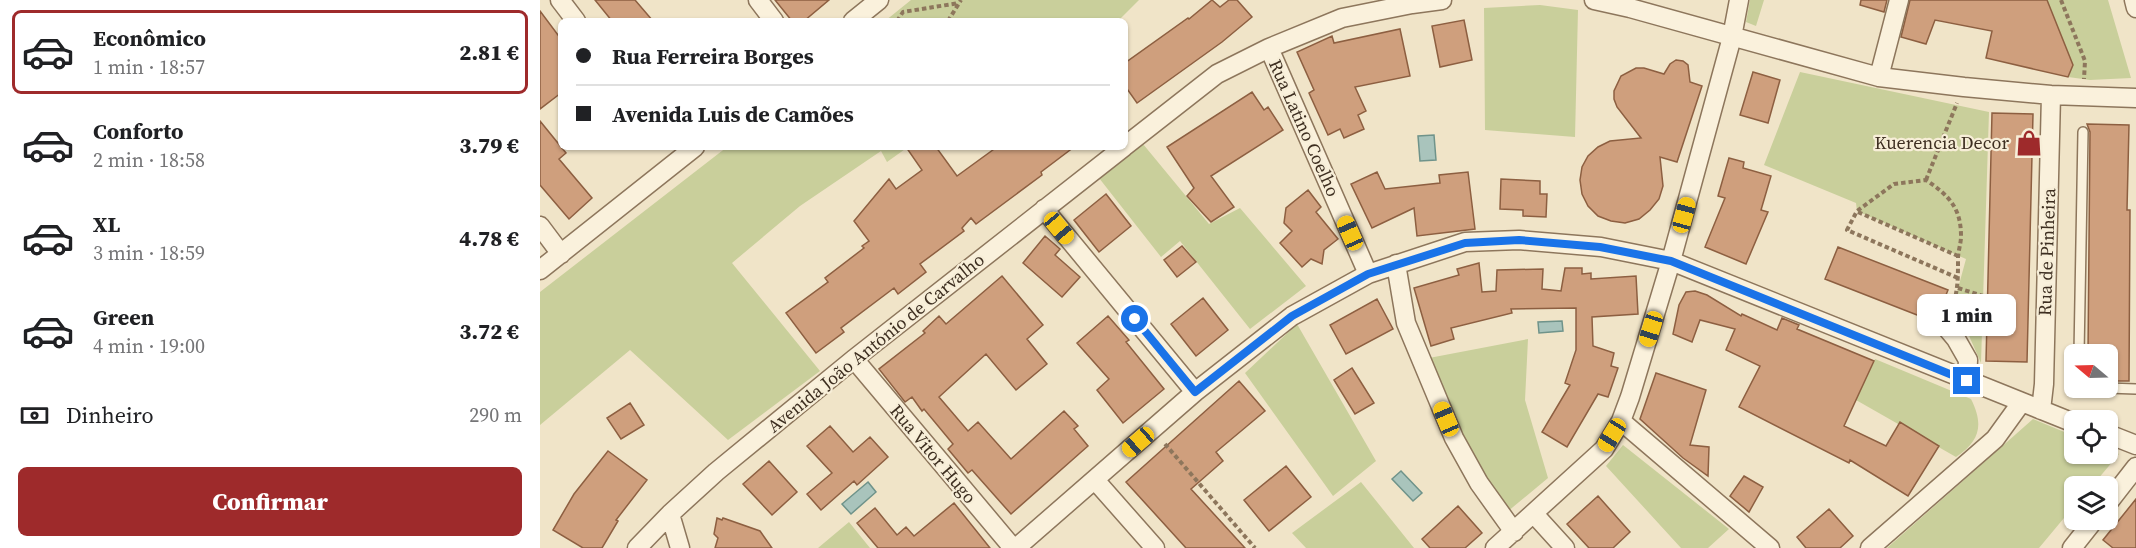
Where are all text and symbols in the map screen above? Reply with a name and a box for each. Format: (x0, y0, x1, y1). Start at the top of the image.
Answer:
text: Econômico (93, 23, 206, 53)
icon: car (21, 25, 75, 79)
text: 2.81 € (459, 37, 519, 67)
text: Rua Ferreira Borges (612, 41, 814, 71)
text: 1 min · 18:57 (93, 53, 205, 81)
street label: Rua Latino Coelho (1263, 55, 1346, 200)
text: Avenida Luis de Camões (612, 99, 854, 129)
text: Conforto (93, 116, 183, 146)
icon: car (21, 118, 75, 172)
shop icon: Kuerencia Decor (2014, 128, 2044, 158)
text: 3.79 € (459, 130, 519, 160)
place label: Kuerencia Decor (1875, 130, 2009, 155)
text: 2 min · 18:58 (93, 146, 205, 174)
street label: Rua de Pinheira (2032, 187, 2061, 316)
car (1671, 195, 1697, 235)
car (1041, 208, 1077, 248)
text: XL (93, 209, 120, 239)
icon: car (21, 211, 75, 265)
car (1334, 213, 1366, 253)
text: 4.78 € (459, 223, 519, 253)
text: 3 min · 18:59 (93, 239, 205, 267)
street label: Avenida João António de Carvalho (762, 247, 990, 438)
callout: 1 min (1918, 294, 2016, 336)
text: 1 min (1940, 301, 1993, 329)
text: Green (93, 302, 154, 332)
icon: car (21, 304, 75, 358)
route start (1121, 305, 1148, 332)
car (1637, 309, 1665, 349)
text: 3.72 € (459, 316, 519, 346)
text: 4 min · 19:00 (93, 332, 205, 360)
north arrow (2064, 344, 2118, 398)
map controls (2064, 344, 2118, 530)
route end (1953, 367, 1980, 394)
icon: cash (18, 399, 51, 432)
street label: Rua Vitor Hugo (884, 399, 982, 509)
car (1431, 399, 1461, 439)
text: Dinheiro (66, 400, 154, 430)
text: 290 m (469, 401, 522, 429)
button: locate (2064, 410, 2118, 464)
car (1595, 415, 1629, 455)
car (1119, 423, 1157, 461)
button: Confirmar (18, 467, 522, 536)
button: layers (2064, 476, 2118, 530)

